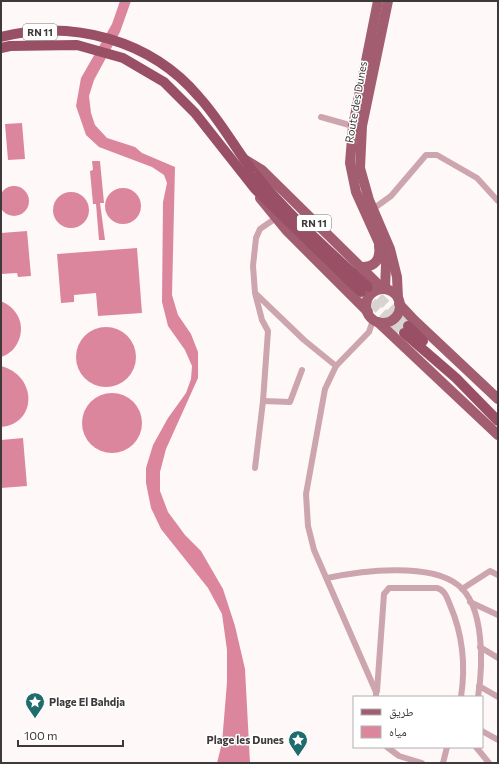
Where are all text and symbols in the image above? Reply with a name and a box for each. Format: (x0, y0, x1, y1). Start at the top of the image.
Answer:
road number: RN 11 (23, 24, 57, 40)
street label: Route des Dunes (342, 60, 369, 144)
road number: RN 11 (297, 215, 331, 231)
place icon: Plage El Bahdja (24, 691, 46, 719)
place label: Plage El Bahdja (49, 695, 125, 708)
legend (353, 696, 483, 748)
text: طريق (389, 704, 414, 719)
scale bar (18, 722, 123, 748)
text: مياه (389, 724, 407, 739)
text: 100 m (24, 728, 58, 742)
place icon: Plage les Dunes (287, 729, 309, 757)
place label: Plage les Dunes (207, 733, 284, 746)

